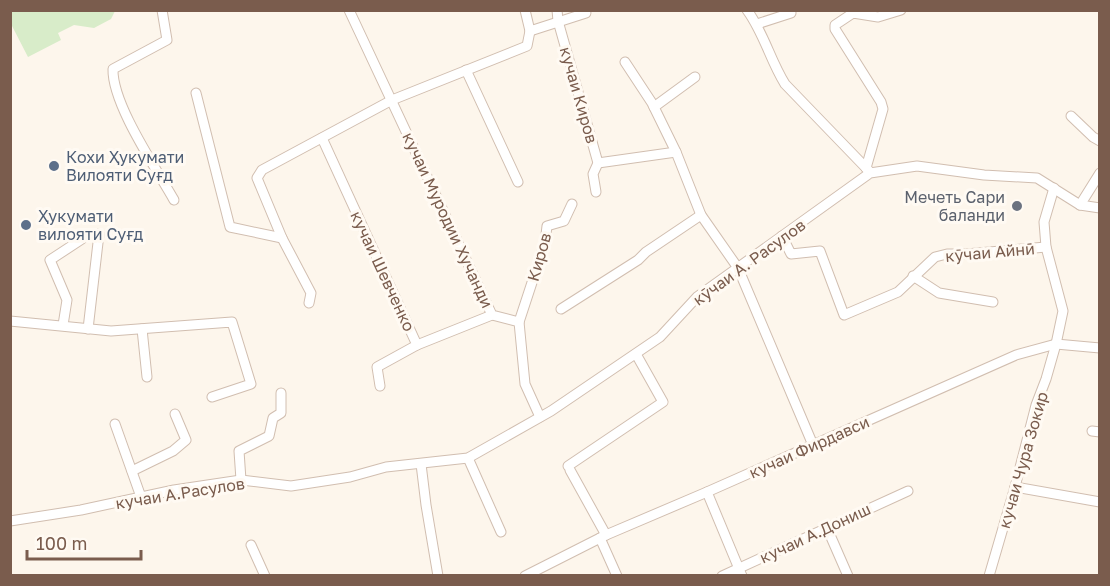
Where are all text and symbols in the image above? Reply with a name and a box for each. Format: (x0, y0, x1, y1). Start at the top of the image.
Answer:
street label: кучаи Киров (556, 44, 602, 146)
street label: кучаи Муродии Хучанди (398, 129, 498, 311)
place label: Кохи Ҳукумати Вилояти Суғд (66, 147, 184, 185)
marker: Кохи Ҳукумати Вилояти Суғд (47, 159, 61, 173)
place label: Мечеть Сари баланди (904, 187, 1005, 225)
marker: Мечеть Сари баланди (1010, 199, 1024, 213)
place label: Ҳукумати вилояти Суғд (38, 206, 144, 244)
street label: кучаи Шевченко (346, 208, 420, 334)
street label: кӯчаи А. Расулов (689, 215, 809, 309)
marker: Ҳукумати вилояти Суғд (19, 218, 33, 232)
street label: Киров (523, 230, 555, 284)
street label: кӯчаи Айнӣ (944, 238, 1036, 266)
street label: кучаи Чура Зокир (994, 389, 1052, 531)
street label: кучаи Фирдавси (746, 411, 872, 483)
street label: кучаи А.Расулов (114, 473, 246, 513)
street label: кучаи А.Дониш (756, 499, 874, 567)
scale bar (27, 523, 141, 561)
text: 100 m (36, 532, 87, 554)

